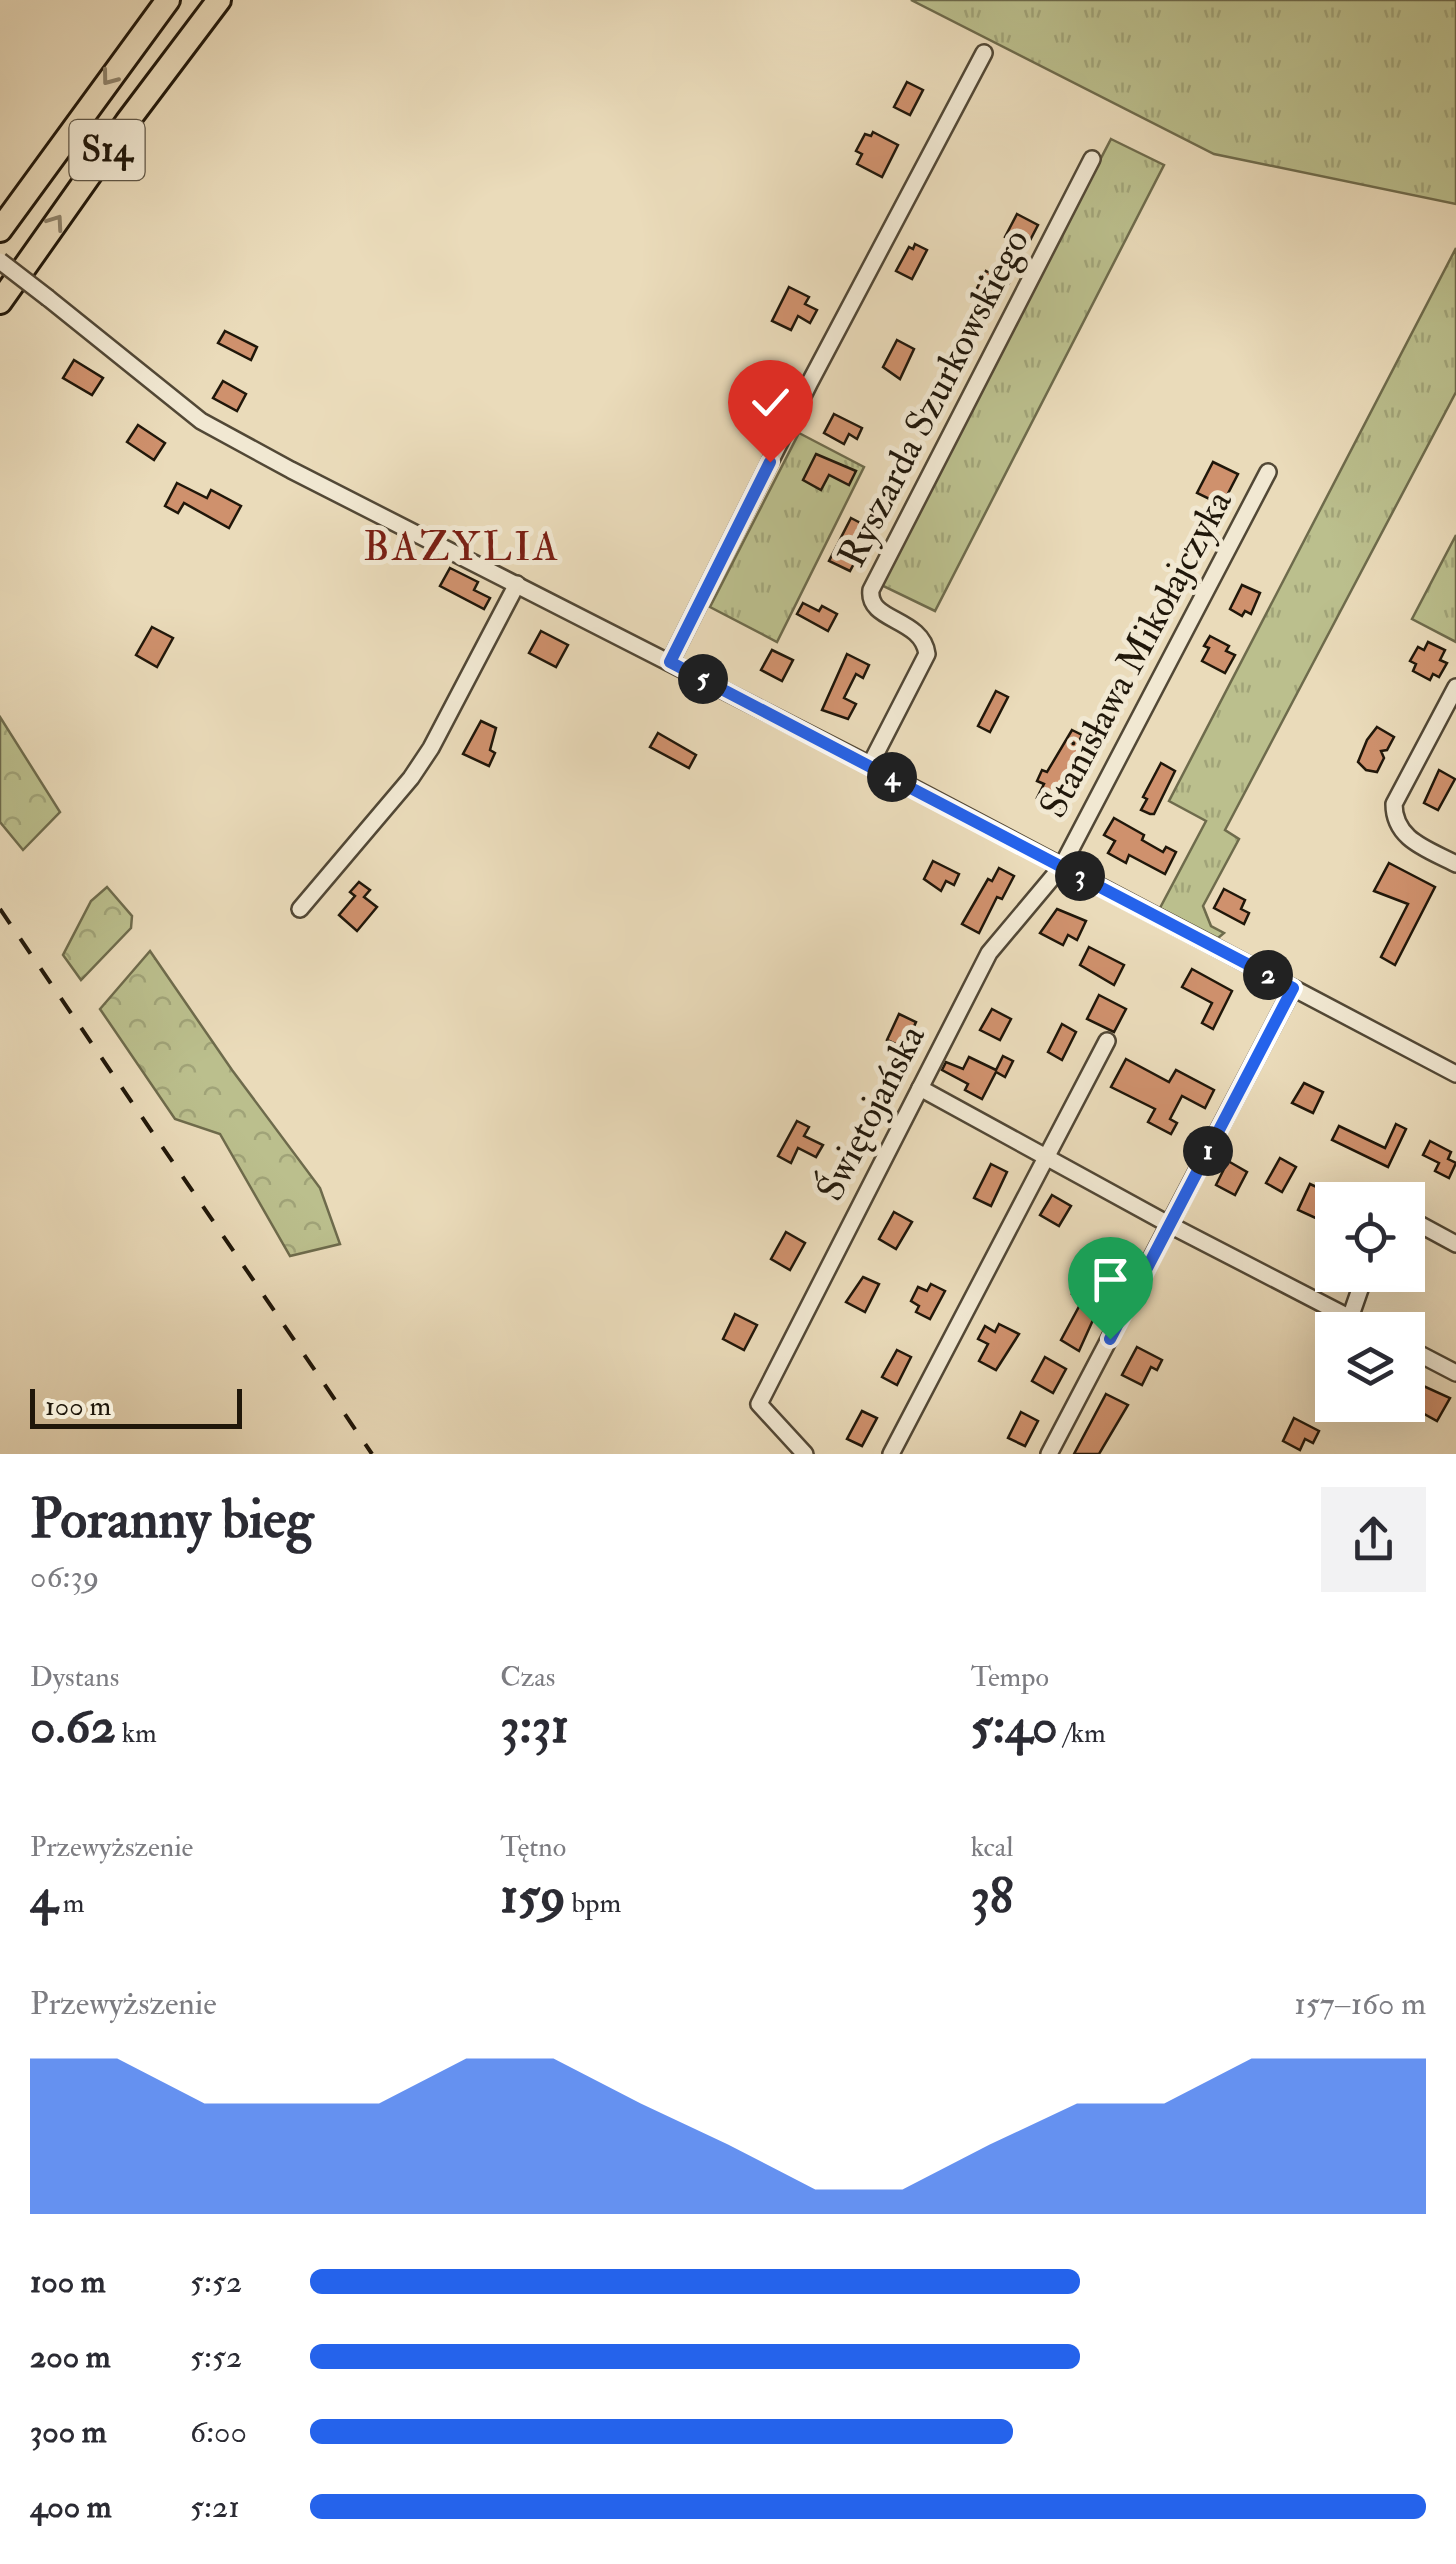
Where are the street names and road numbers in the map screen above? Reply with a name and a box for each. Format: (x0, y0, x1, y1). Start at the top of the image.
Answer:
road number: S14 (70, 120, 144, 180)
street label: Ryszarda Szurkowskiego (828, 221, 1040, 575)
street label: Stanisława Mikołajczyka (1029, 482, 1243, 826)
street label: Świętojańska (805, 1016, 936, 1209)

